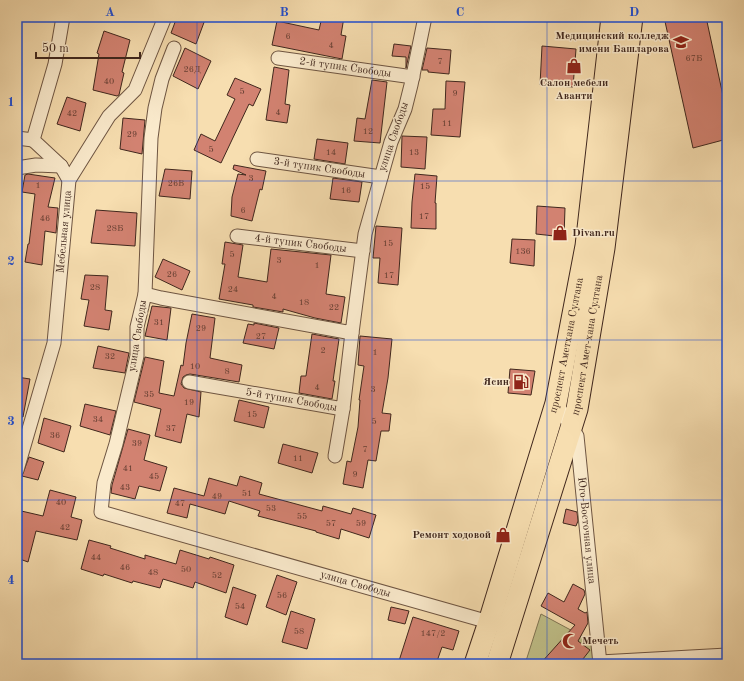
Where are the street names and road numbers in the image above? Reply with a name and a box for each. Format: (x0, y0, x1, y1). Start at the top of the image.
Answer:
street label: 2-й тупик Свободы (299, 56, 392, 79)
street label: улица Свободы (377, 101, 411, 173)
street label: 3-й тупик Свободы (273, 156, 366, 180)
street label: Мебельная улица (55, 189, 74, 274)
street label: 4-й тупик Свободы (254, 233, 347, 254)
street label: проспект Амет-хана Султана (570, 274, 605, 417)
street label: проспект Аметхана Султана (548, 276, 585, 414)
street label: улица Свободы (127, 299, 149, 373)
street label: 5-й тупик Свободы (245, 387, 338, 413)
street label: Юго-Восточная улица (576, 476, 597, 585)
street label: улица Свободы (319, 569, 392, 599)

